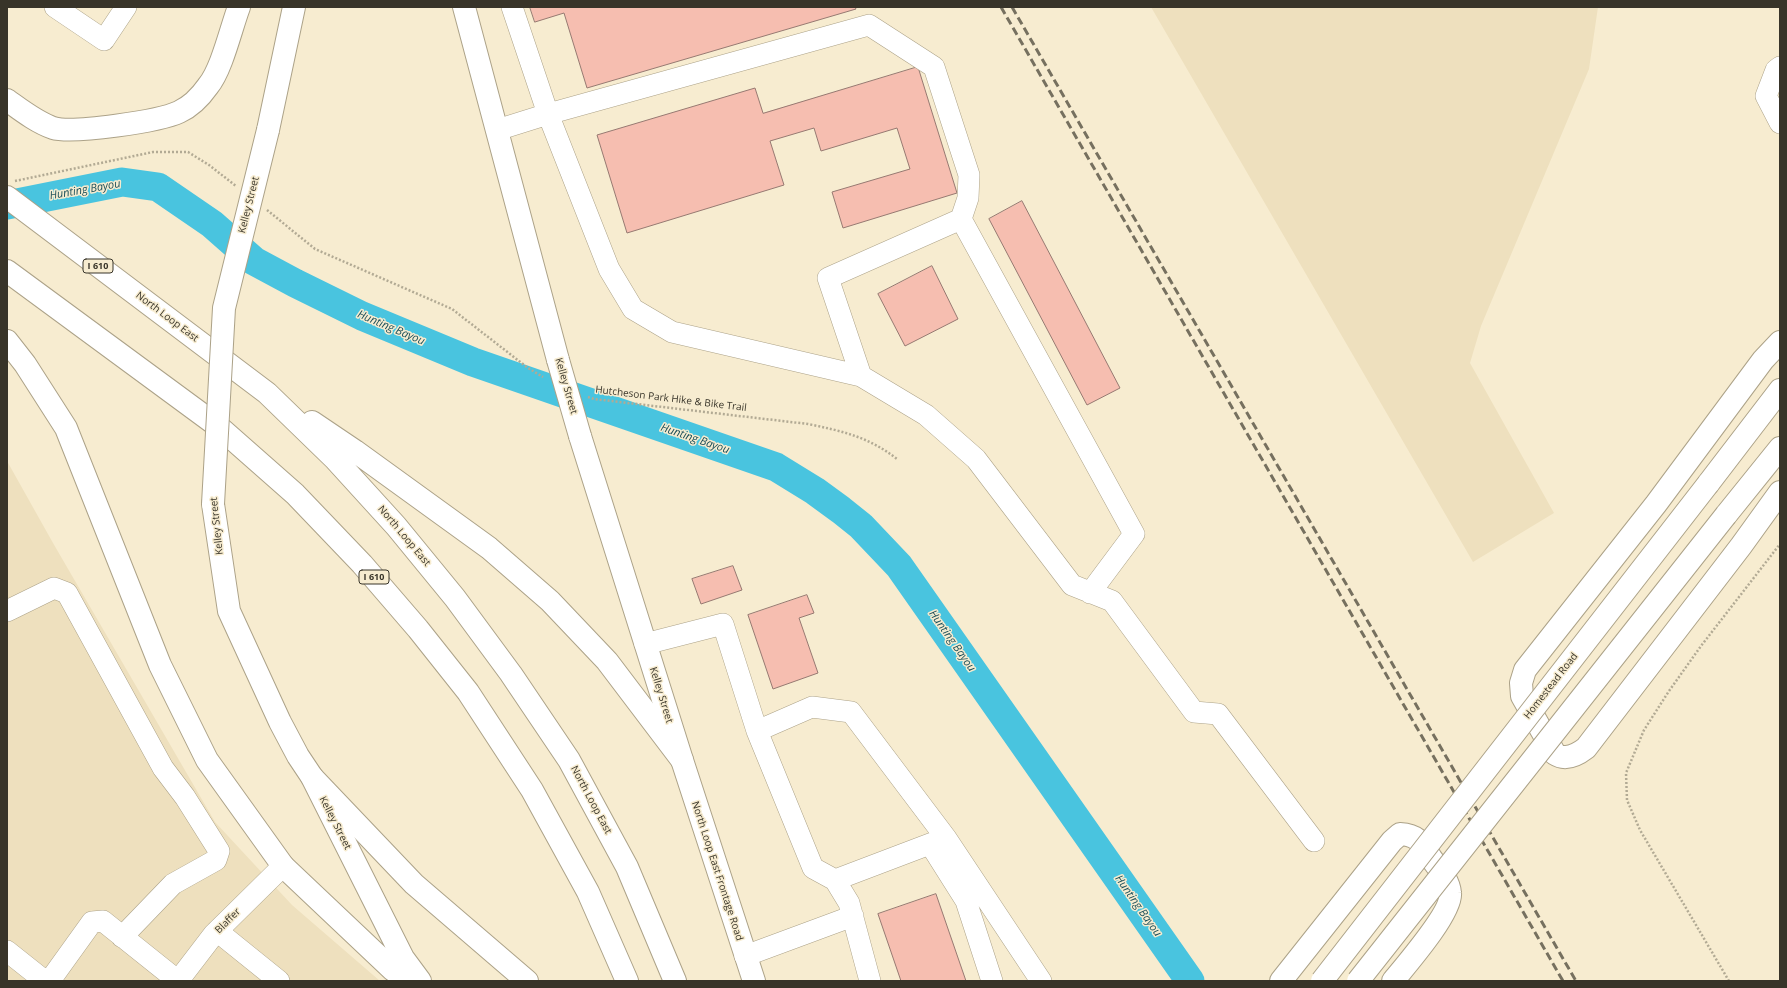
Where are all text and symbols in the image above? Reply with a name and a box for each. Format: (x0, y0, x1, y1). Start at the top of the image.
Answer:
street label: Kelley Street (236, 175, 262, 235)
water label: Hunting Bayou (48, 177, 122, 203)
road number: I 610 (83, 259, 113, 273)
street label: North Loop East (133, 290, 201, 344)
water label: Hunting Bayou (355, 308, 427, 348)
street label: Kelley Street (552, 356, 580, 416)
street label: Hutcheson Park Hike & Bike Trail (595, 384, 747, 414)
water label: Hunting Bayou (659, 421, 731, 457)
street label: Kelley Street (208, 497, 226, 555)
street label: North Loop East (375, 503, 433, 569)
road number: I 610 (359, 570, 389, 584)
water label: Hunting Bayou (926, 608, 978, 674)
street label: Homestead Road (1522, 651, 1580, 721)
street label: Kelley Street (647, 666, 675, 724)
street label: North Loop East (568, 764, 614, 836)
street label: Kelley Street (317, 794, 353, 852)
street label: North Loop East Frontage Road (689, 800, 745, 942)
water label: Hunting Bayou (1112, 873, 1164, 939)
street label: Blaffer (213, 906, 243, 936)

